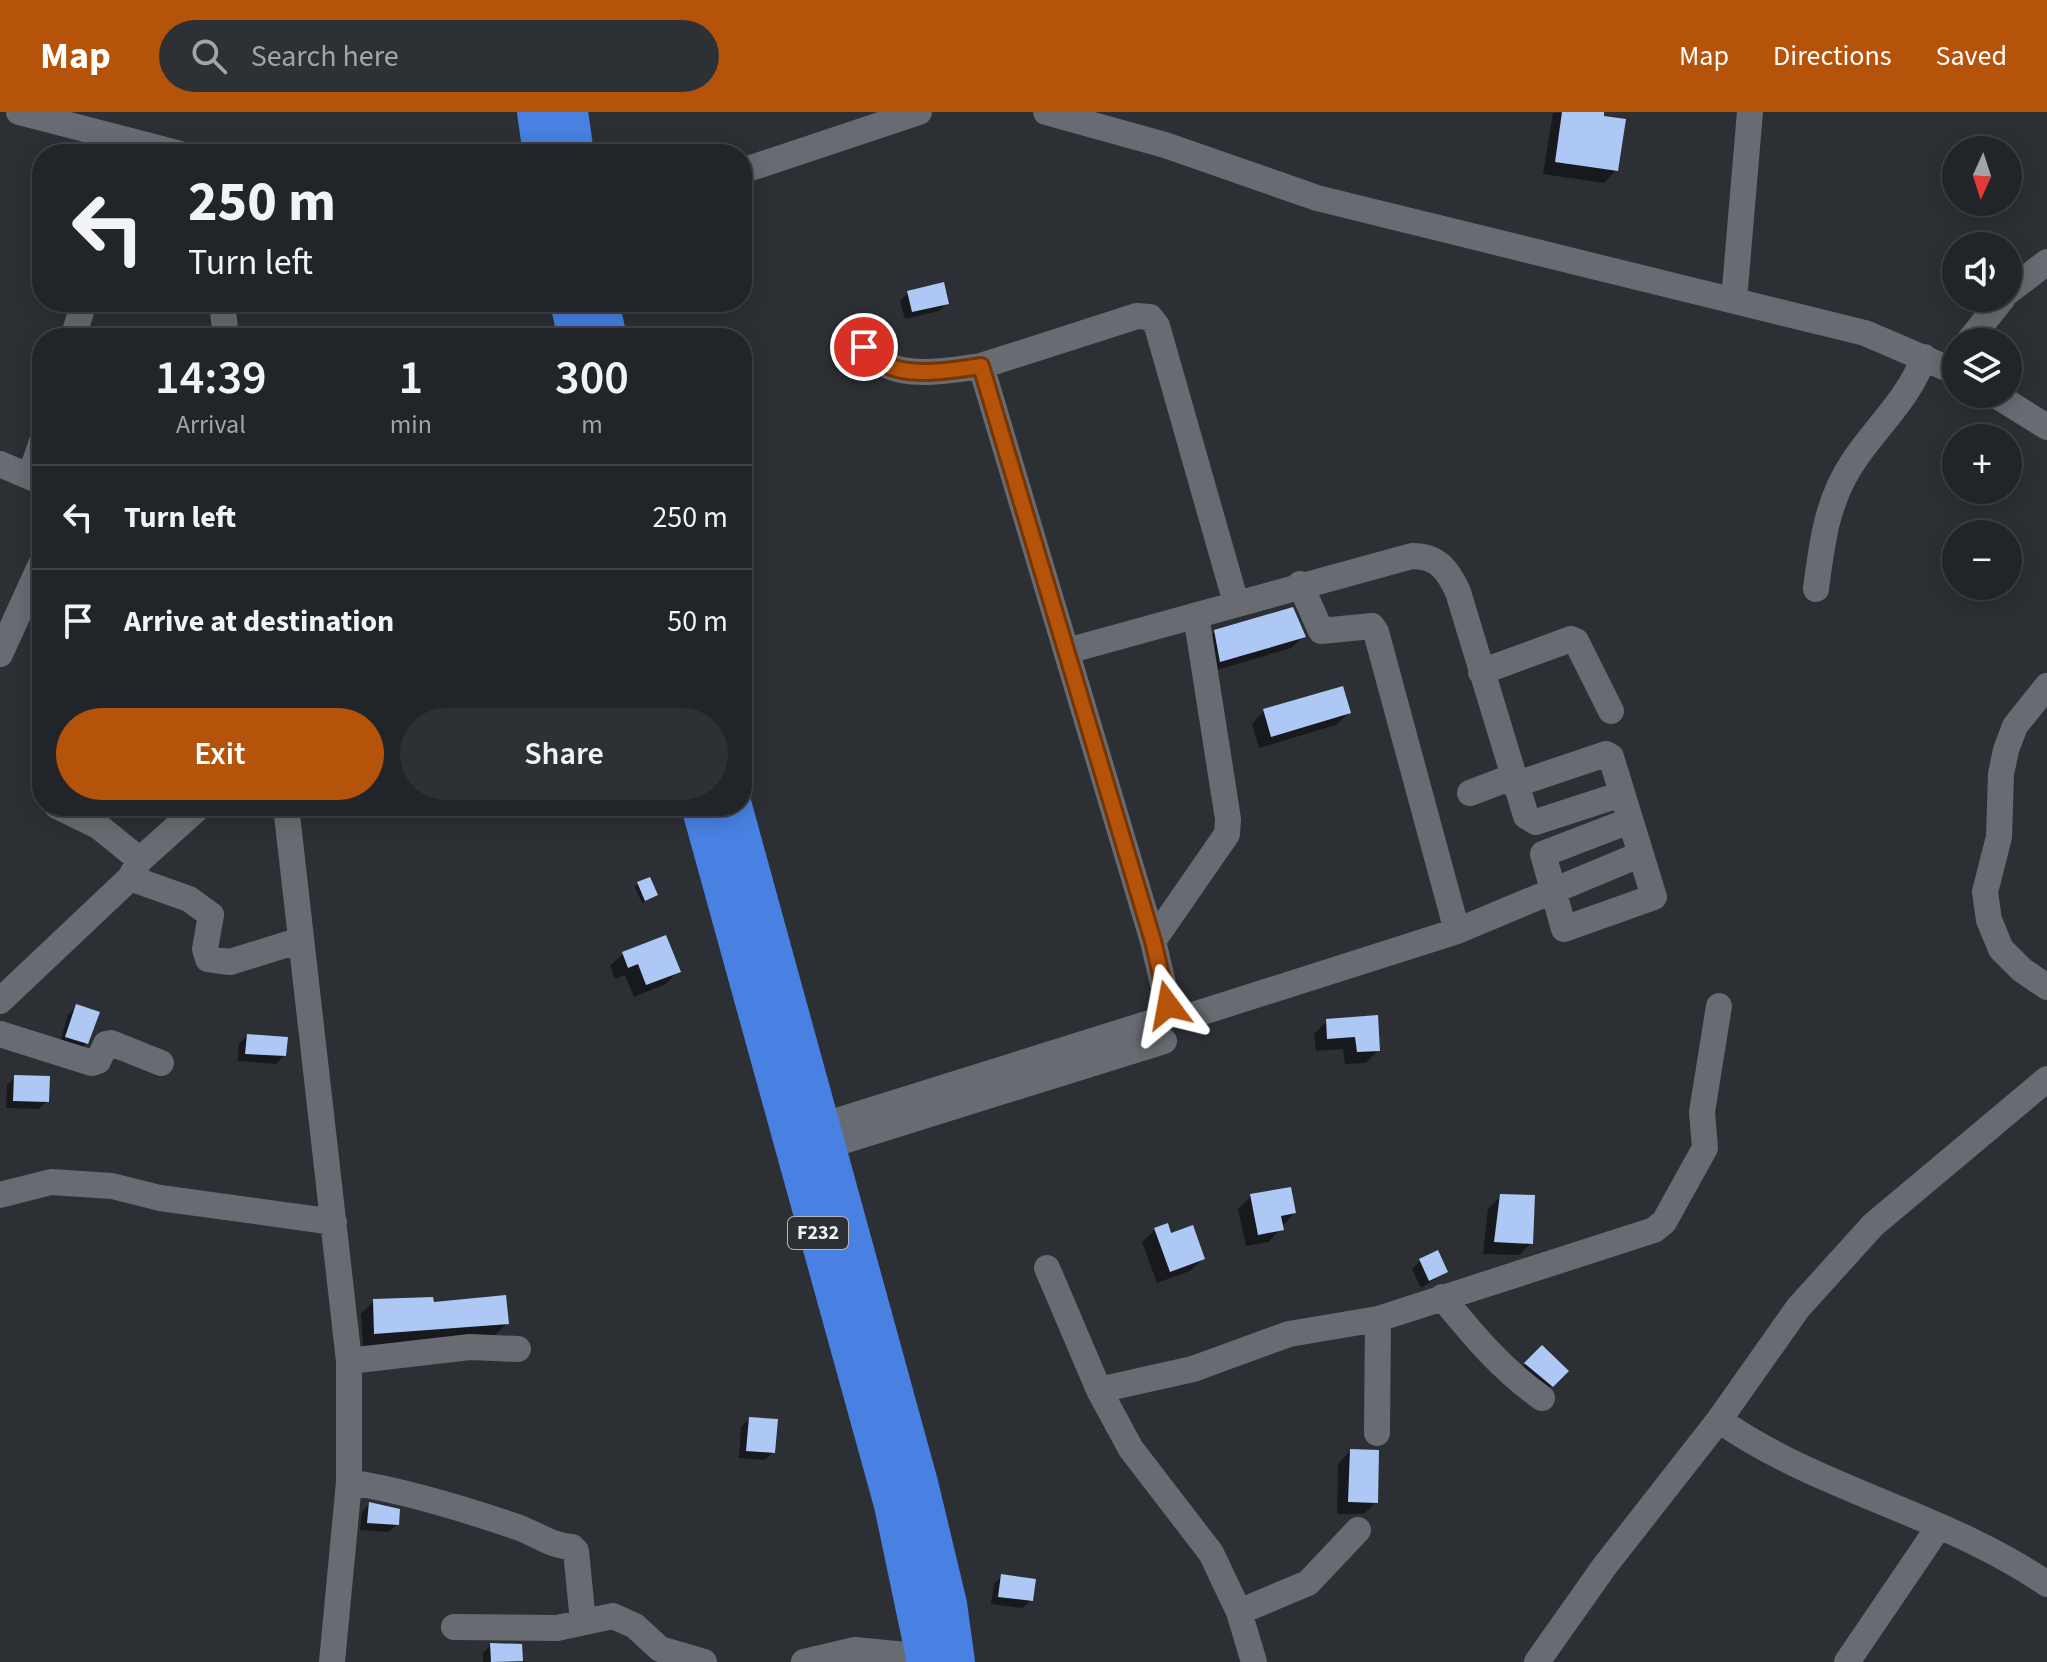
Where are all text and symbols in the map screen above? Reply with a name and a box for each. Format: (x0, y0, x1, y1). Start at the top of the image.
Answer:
search box (159, 20, 719, 92)
text: Map (40, 29, 111, 83)
icon: search (187, 34, 231, 78)
text: Search here (251, 35, 399, 78)
text: Map (1679, 36, 1729, 76)
text: Directions (1773, 36, 1892, 76)
text: Saved (1936, 36, 2007, 76)
north arrow (1942, 136, 2022, 216)
map controls (1942, 136, 2022, 600)
text: 250 m (188, 163, 336, 242)
icon: left (56, 176, 160, 280)
button: sound (1942, 232, 2022, 312)
text: Turn left (188, 237, 313, 288)
pin (830, 313, 898, 381)
icon: arrive (842, 325, 886, 369)
button: layers (1942, 328, 2022, 408)
text: 14:39 (155, 344, 267, 412)
text: 1 (399, 344, 423, 412)
text: 300 (555, 344, 629, 412)
text: Arrival (176, 406, 246, 443)
text: min (390, 406, 432, 443)
text: m (581, 406, 603, 443)
button: + (1942, 424, 2022, 504)
icon: left (56, 495, 100, 539)
text: Turn left (124, 496, 236, 539)
text: 250 m (652, 496, 728, 539)
button: − (1942, 520, 2022, 600)
icon: arrive (56, 599, 100, 643)
text: Arrive at destination (124, 600, 394, 643)
text: 50 m (667, 600, 728, 643)
button: Exit (56, 708, 384, 800)
button: Share (400, 708, 728, 800)
position arrow (1126, 963, 1210, 1047)
road number: F232 (788, 1217, 848, 1249)

